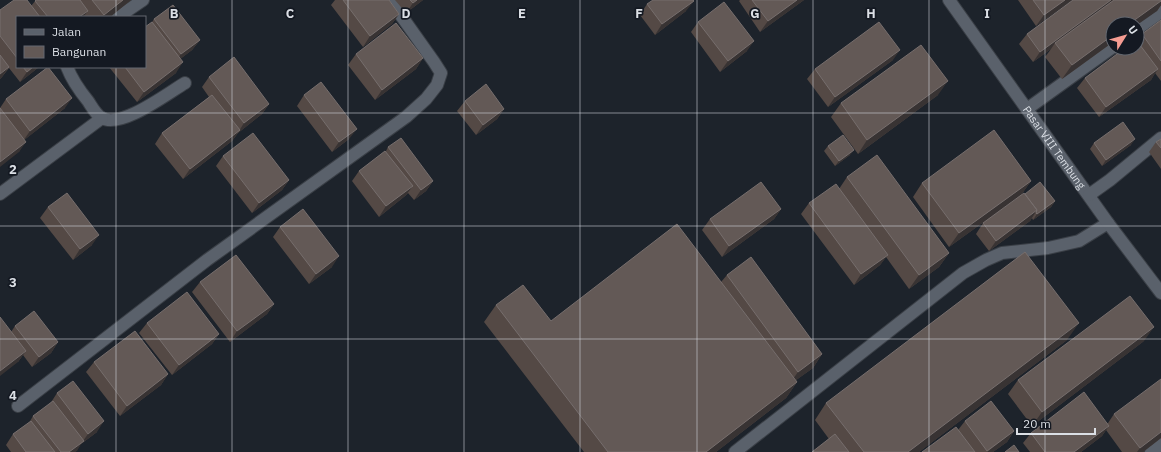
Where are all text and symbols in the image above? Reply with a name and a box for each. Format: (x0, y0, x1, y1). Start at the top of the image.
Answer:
text: B (170, 5, 179, 22)
text: C (286, 5, 295, 22)
text: D (401, 5, 411, 22)
text: E (518, 5, 526, 22)
text: F (635, 5, 643, 22)
text: G (750, 5, 760, 22)
text: H (866, 5, 876, 22)
text: I (984, 5, 990, 22)
legend (16, 16, 146, 68)
north arrow (1105, 16, 1145, 56)
text: U (1125, 23, 1141, 37)
text: Jalan (52, 24, 81, 39)
text: Bangunan (52, 44, 106, 59)
street label: Pasar VIII Tembung (1020, 103, 1089, 192)
text: 2 (9, 161, 17, 178)
text: 3 (9, 274, 17, 291)
text: 4 (9, 387, 17, 404)
scale bar (1017, 410, 1095, 436)
text: 20 m (1023, 416, 1051, 431)

